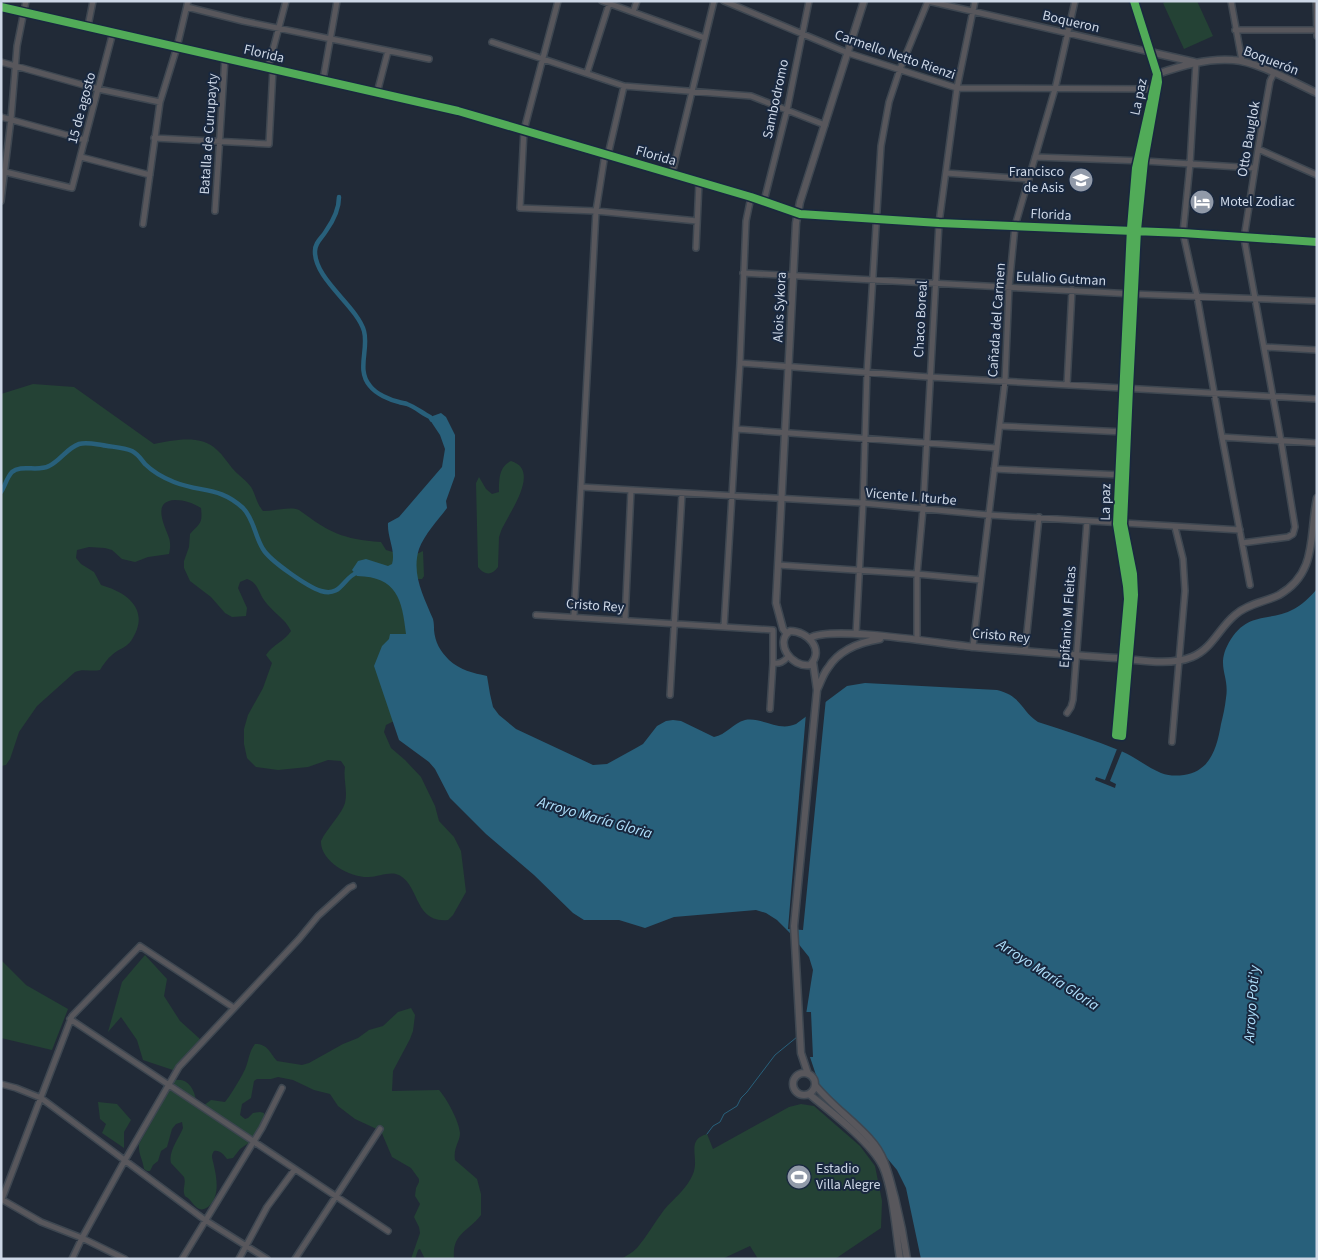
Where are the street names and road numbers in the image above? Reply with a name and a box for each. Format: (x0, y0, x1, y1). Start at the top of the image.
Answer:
street label: Boqueron (1040, 6, 1102, 38)
street label: Carmello Netto Rienzi (832, 25, 958, 85)
street label: Florida (242, 40, 286, 68)
street label: Boquerón (1240, 41, 1302, 81)
street label: Sambodromo (758, 57, 794, 141)
street label: 15 de agosto (63, 70, 101, 146)
street label: Batalla de Curupayty (195, 72, 223, 195)
street label: La paz (1125, 77, 1153, 117)
street label: Otto Bauglok (1232, 99, 1266, 179)
street label: Florida (633, 141, 679, 171)
street label: Florida (1030, 204, 1072, 226)
street label: Cañada del Carmen (983, 262, 1011, 378)
street label: Eulalio Gutman (1015, 267, 1107, 291)
street label: Alois Sykora (768, 271, 792, 343)
street label: Chaco Boreal (909, 280, 933, 358)
street label: Vicente I. Iturbe (865, 483, 957, 511)
street label: La paz (1096, 483, 1116, 521)
street label: Epifanio M Fleitas (1054, 565, 1082, 669)
street label: Cristo Rey (565, 594, 625, 618)
street label: Cristo Rey (971, 624, 1031, 649)

